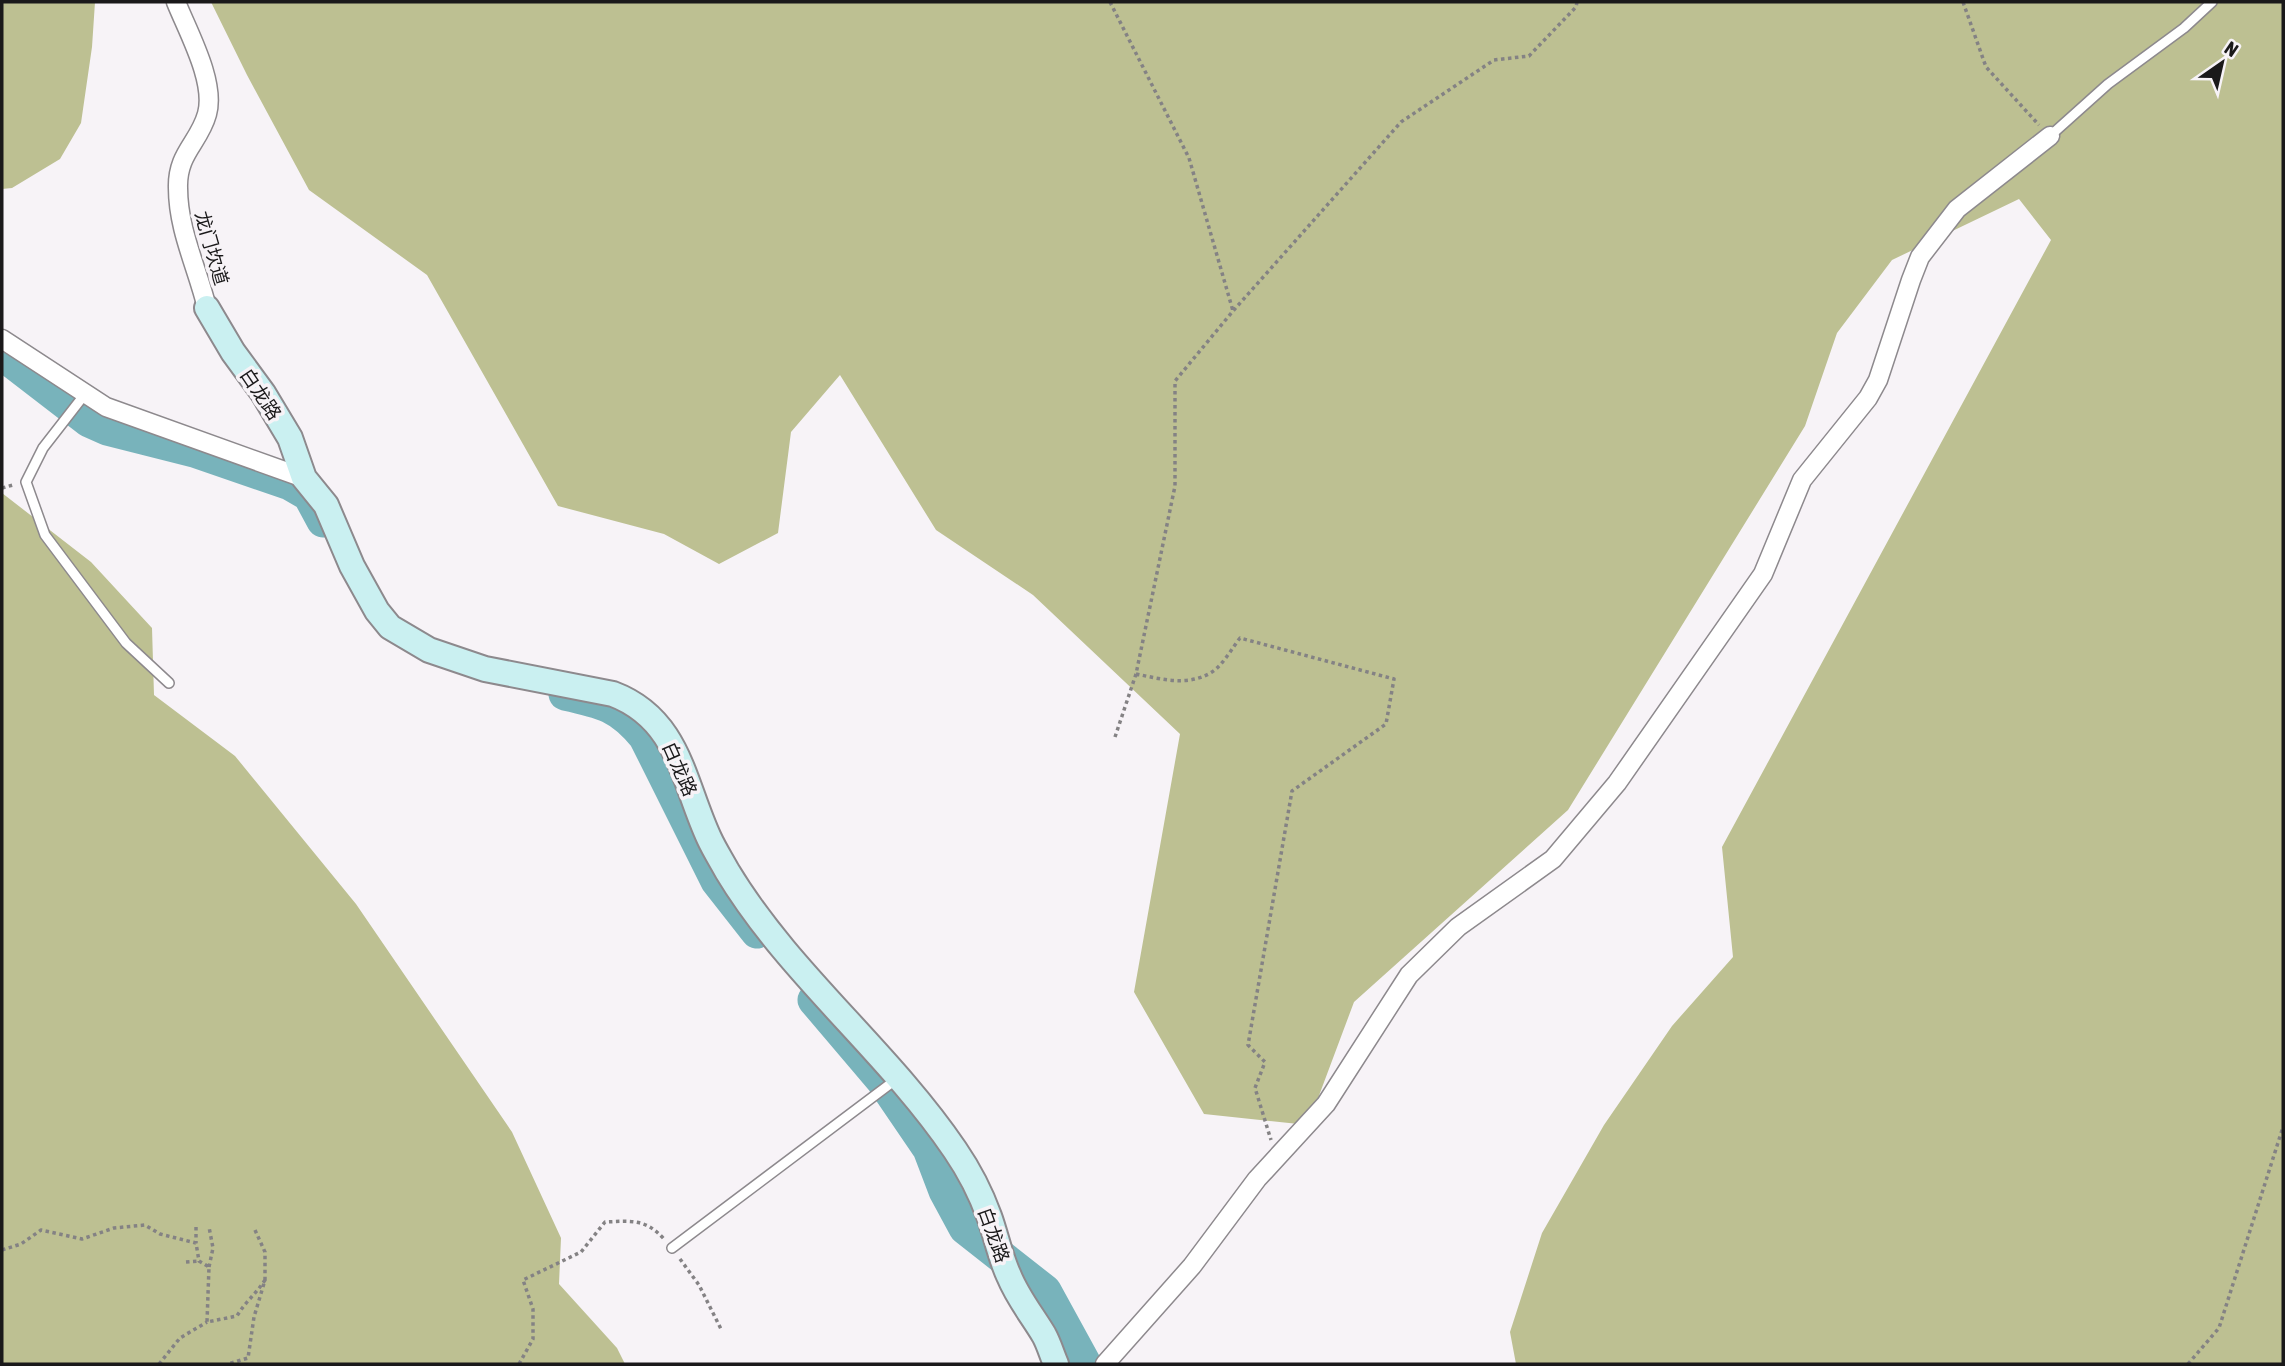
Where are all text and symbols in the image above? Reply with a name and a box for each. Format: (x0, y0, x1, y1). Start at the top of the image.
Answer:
north arrow (2187, 28, 2257, 98)
text: N (2221, 37, 2242, 61)
street label: 龙门坎道 (191, 208, 233, 288)
street label: 白龙路 (236, 364, 286, 424)
street label: 白龙路 (658, 738, 702, 800)
street label: 白龙路 (974, 1204, 1014, 1266)

